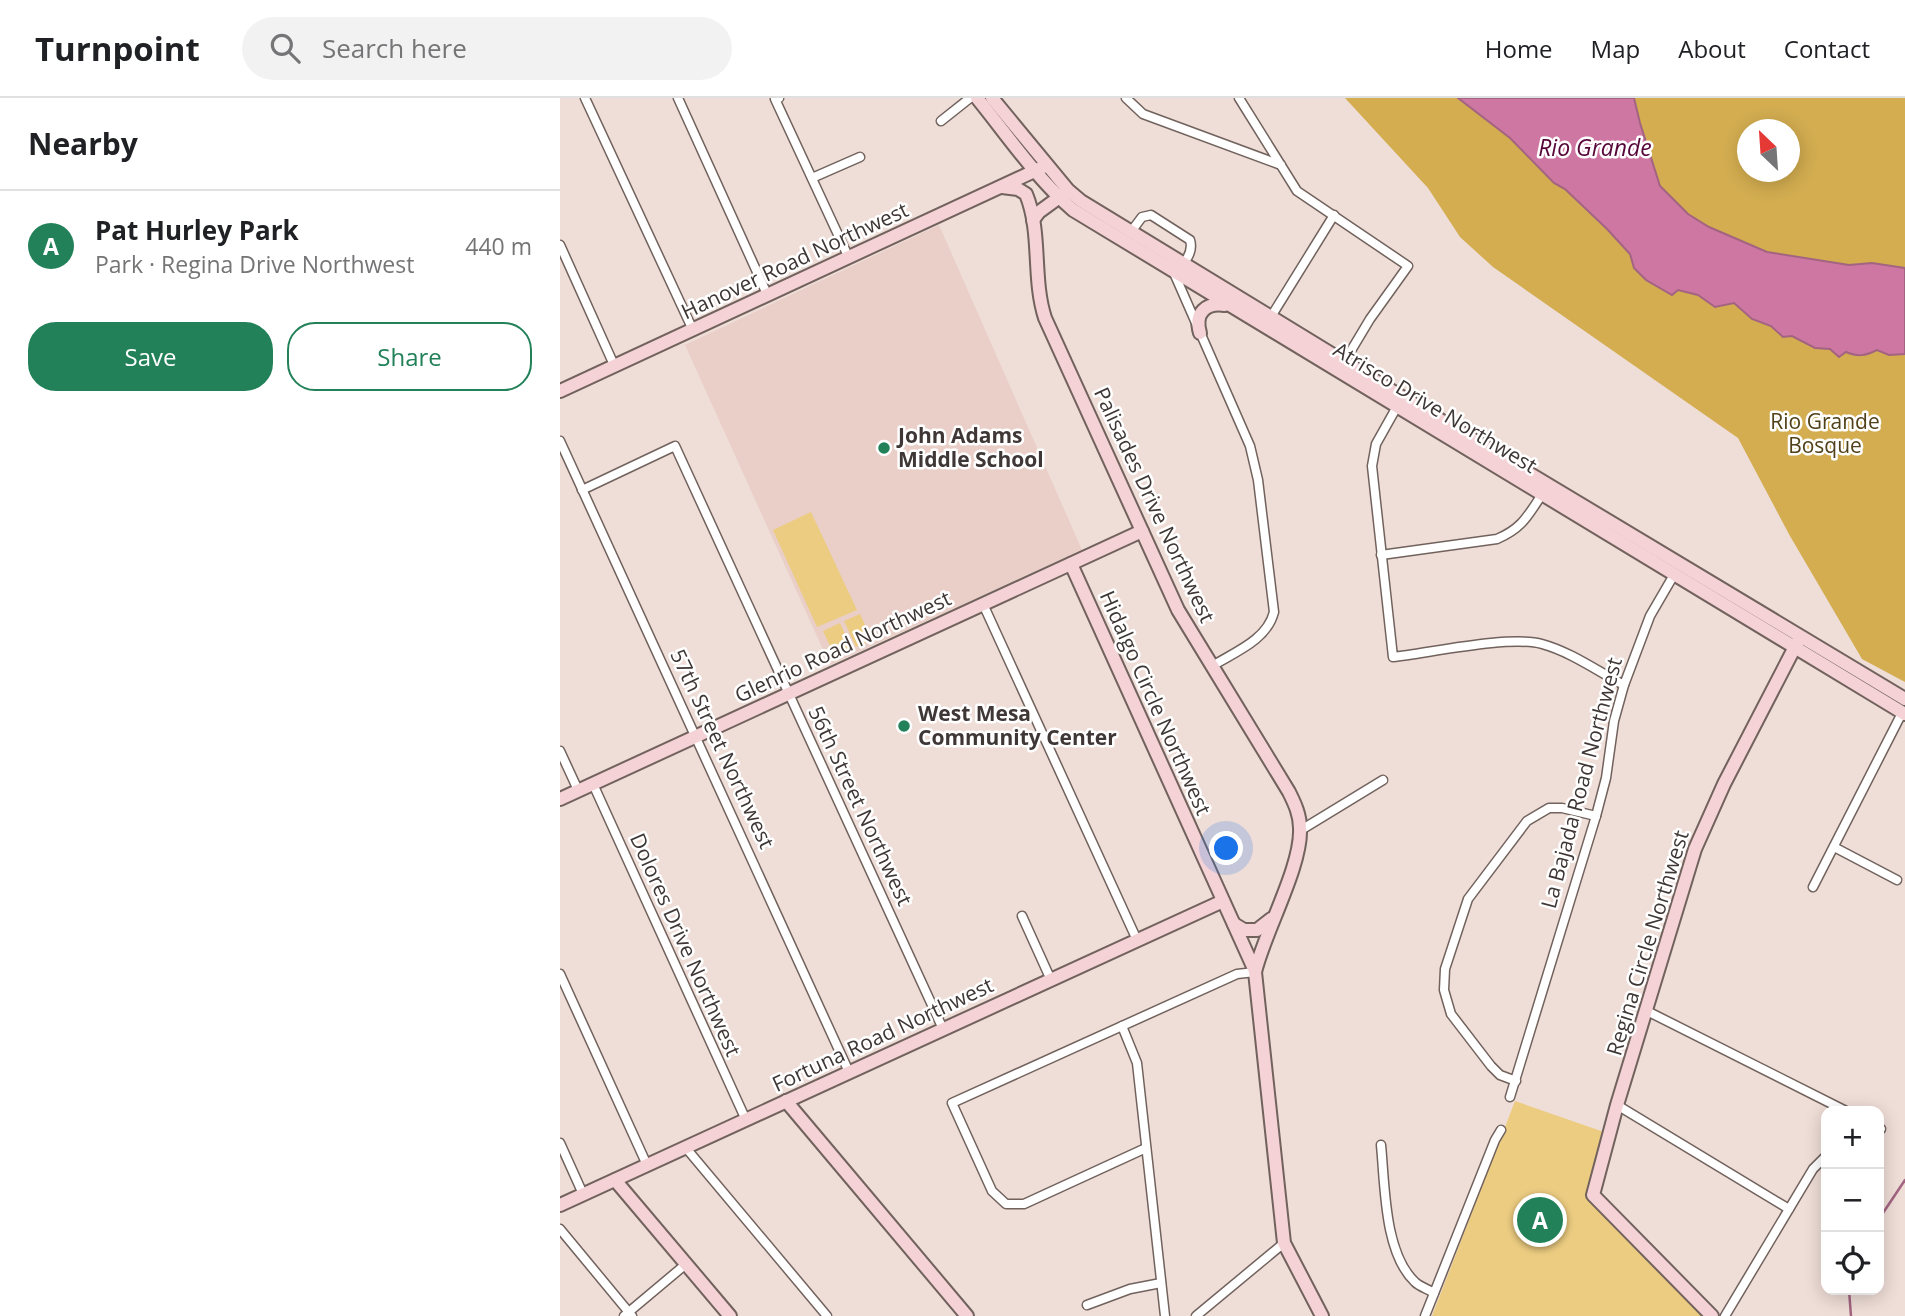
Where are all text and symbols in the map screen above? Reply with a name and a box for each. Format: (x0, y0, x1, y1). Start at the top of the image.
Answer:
search box (242, 17, 732, 80)
text: Turnpoint (35, 26, 200, 71)
icon: search (266, 29, 304, 67)
text: Search here (322, 30, 467, 66)
text: Home (1485, 32, 1553, 65)
text: Map (1591, 32, 1640, 65)
text: About (1678, 32, 1746, 65)
text: Contact (1784, 32, 1870, 65)
north arrow (1737, 119, 1800, 182)
text: Nearby (28, 123, 138, 164)
water label: Rio Grande (1538, 131, 1652, 163)
street label: Hanover Road Northwest (677, 195, 913, 325)
text: Pat Hurley Park (95, 212, 299, 248)
text: A (43, 230, 59, 262)
text: 440 m (465, 230, 532, 262)
text: Park · Regina Drive Northwest (95, 248, 414, 280)
button: Save (28, 322, 273, 391)
button: Share (287, 322, 532, 391)
street label: Atrisco Drive Northwest (1329, 335, 1542, 479)
street label: Palisades Drive Northwest (1088, 382, 1222, 627)
park label: Rio Grande Bosque (1770, 407, 1880, 459)
place label: John Adams Middle School (896, 421, 1044, 473)
marker: John Adams Middle School (876, 440, 892, 456)
street label: Glenrio Road Northwest (730, 584, 955, 709)
street label: Hidalgo Circle Northwest (1094, 586, 1218, 819)
street label: 57th Street Northwest (664, 644, 781, 853)
street label: La Bajada Road Northwest (1534, 654, 1628, 911)
place label: West Mesa Community Center (918, 699, 1117, 751)
street label: 56th Street Northwest (802, 701, 919, 910)
marker: West Mesa Community Center (896, 718, 912, 734)
street label: Regina Circle Northwest (1599, 827, 1695, 1059)
street label: Dolores Drive Northwest (624, 829, 748, 1061)
your location (1209, 831, 1243, 865)
street label: Fortuna Road Northwest (767, 970, 998, 1098)
map controls (1821, 1106, 1884, 1295)
button: + (1821, 1106, 1884, 1169)
button: − (1821, 1169, 1884, 1232)
pin: A (1517, 1194, 1563, 1246)
button: locate (1821, 1232, 1884, 1295)

